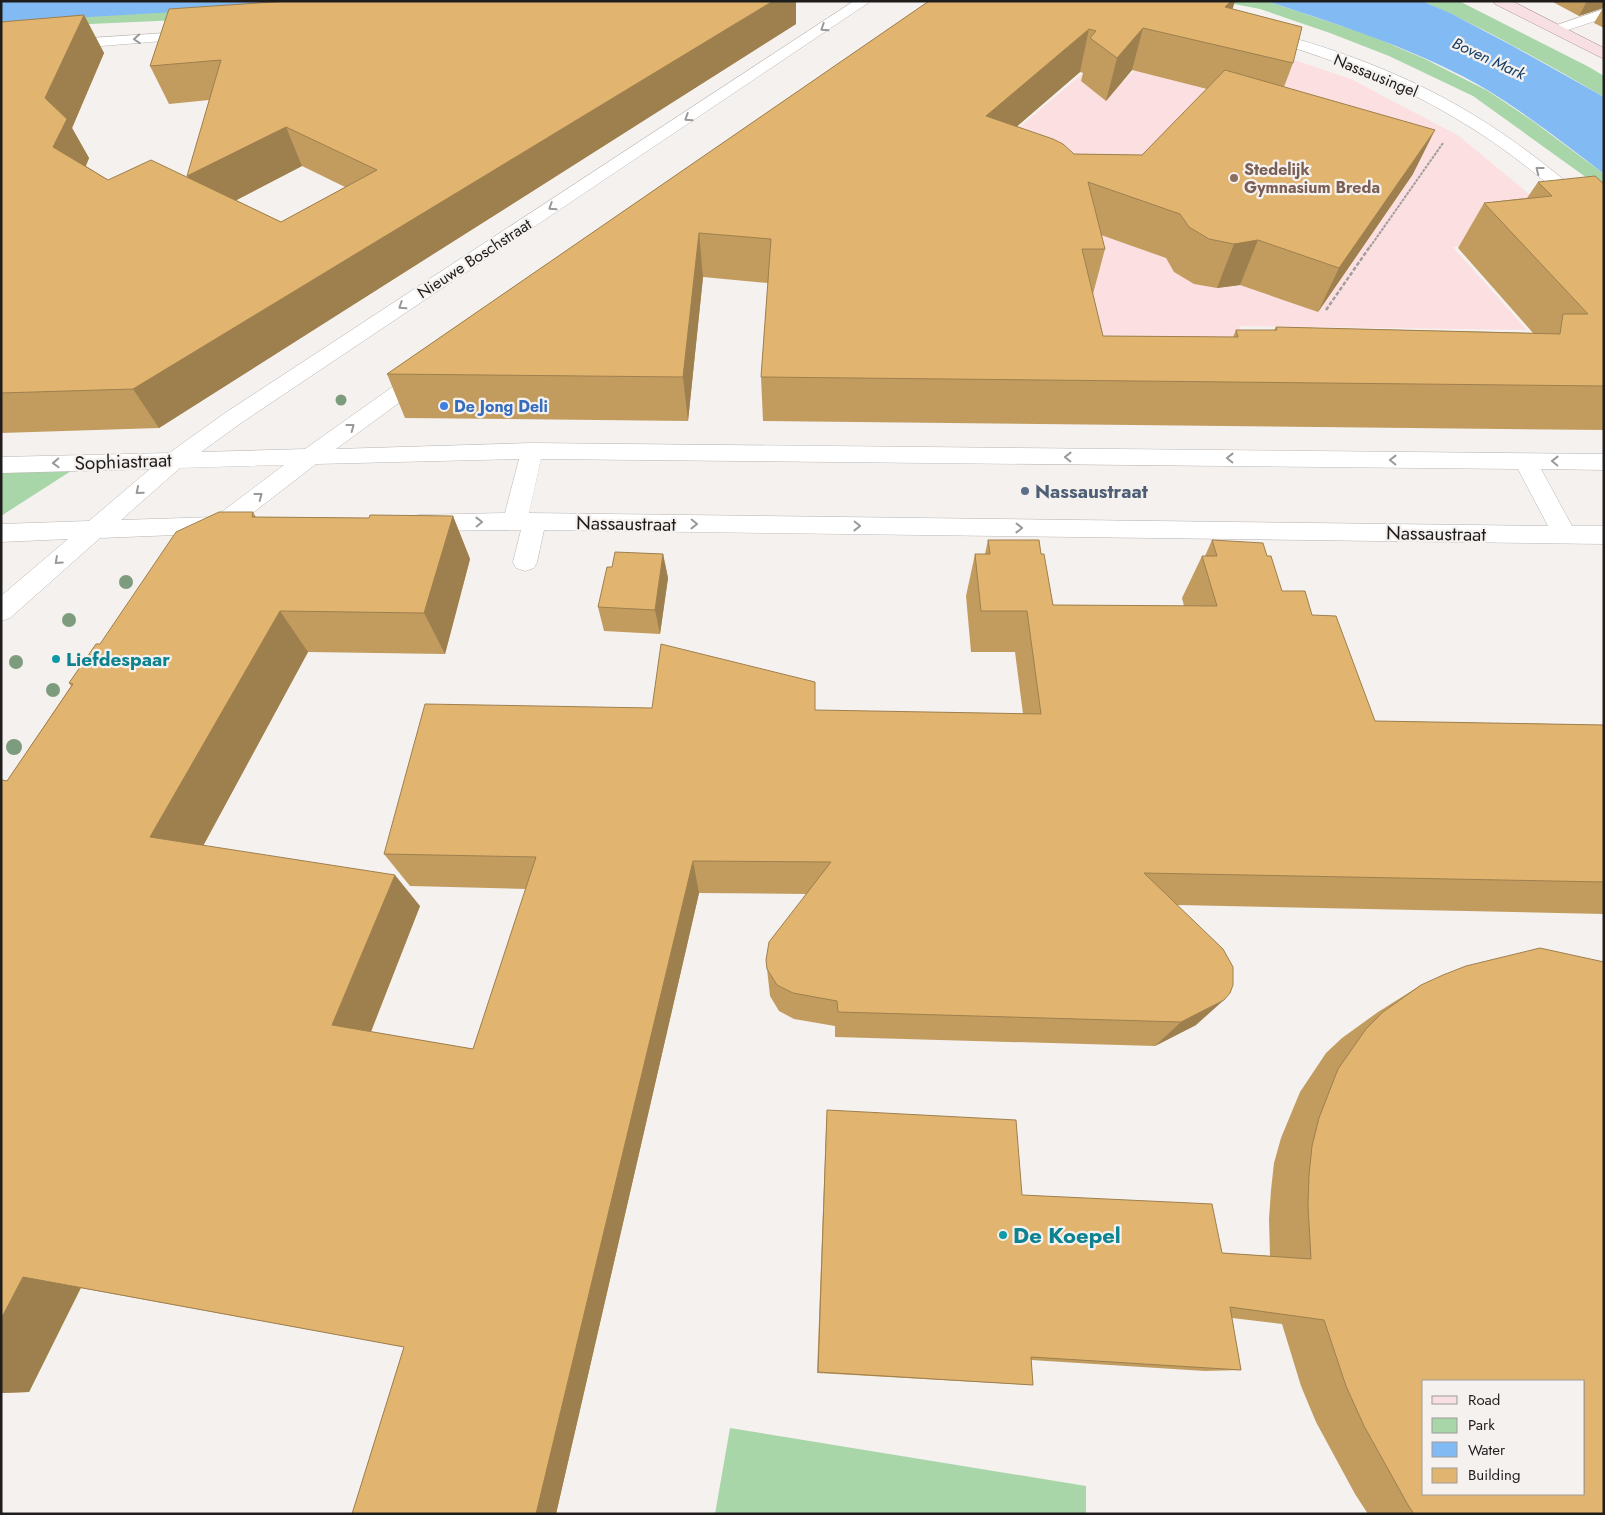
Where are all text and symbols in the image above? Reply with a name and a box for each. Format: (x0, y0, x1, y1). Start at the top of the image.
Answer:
one-way arrow (820, 22, 829, 31)
water label: Boven Mark (1449, 32, 1530, 86)
one-way arrow (133, 34, 141, 45)
street label: Nassausingel (1330, 48, 1421, 103)
one-way arrow (684, 111, 693, 121)
place label: Stedelijk Gymnasium Breda (1244, 158, 1380, 199)
one-way arrow (1536, 167, 1545, 175)
marker: Stedelijk Gymnasium Breda (1228, 172, 1240, 184)
one-way arrow (549, 201, 558, 210)
street label: Nieuwe Boschstraat (413, 213, 536, 304)
one-way arrow (398, 300, 408, 309)
place label: De Jong Deli (454, 395, 548, 418)
marker: De Jong Deli (438, 400, 450, 412)
one-way arrow (345, 424, 354, 432)
street label: Sophiastraat (74, 446, 173, 477)
one-way arrow (1063, 451, 1071, 462)
one-way arrow (1226, 453, 1234, 463)
one-way arrow (1388, 455, 1396, 465)
one-way arrow (1551, 456, 1558, 466)
one-way arrow (52, 458, 60, 468)
place label: Nassaustraat (1035, 478, 1148, 505)
one-way arrow (136, 485, 145, 494)
marker: Nassaustraat (1019, 485, 1031, 497)
one-way arrow (253, 493, 262, 501)
street label: Nassaustraat (576, 509, 677, 538)
one-way arrow (476, 517, 483, 527)
one-way arrow (690, 519, 698, 529)
street label: Nassaustraat (1386, 519, 1487, 548)
one-way arrow (853, 521, 861, 531)
one-way arrow (1016, 523, 1023, 533)
one-way arrow (54, 556, 63, 565)
place label: Liefdespaar (66, 646, 170, 673)
marker: Liefdespaar (50, 653, 62, 665)
place label: De Koepel (1013, 1219, 1121, 1251)
marker: De Koepel (997, 1229, 1009, 1241)
legend (1422, 1380, 1585, 1495)
text: Road (1468, 1389, 1500, 1411)
text: Park (1468, 1414, 1495, 1436)
text: Water (1468, 1439, 1506, 1461)
text: Building (1468, 1464, 1520, 1486)

